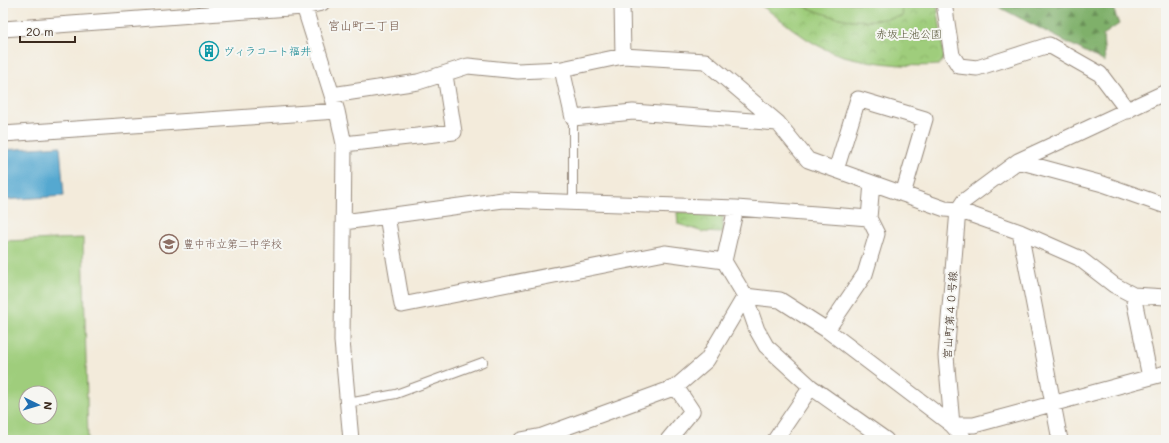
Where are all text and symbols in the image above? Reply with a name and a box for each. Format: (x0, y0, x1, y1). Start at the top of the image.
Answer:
district label: 宮山町二丁目 (328, 17, 400, 33)
scale bar (20, 18, 75, 44)
text: 20 m (26, 23, 54, 39)
park label: 赤坂上池公園 (876, 26, 942, 41)
building icon: ヴィラコート福井 (198, 40, 220, 62)
place label: ヴィラコート福井 (223, 43, 311, 58)
school or university icon: 豊中市立第二中学校 (158, 233, 180, 255)
place label: 豊中市立第二中学校 (183, 236, 282, 251)
street label: 宮山町第４０号線 (939, 271, 960, 359)
north arrow (18, 385, 58, 425)
text: N (41, 401, 56, 411)

